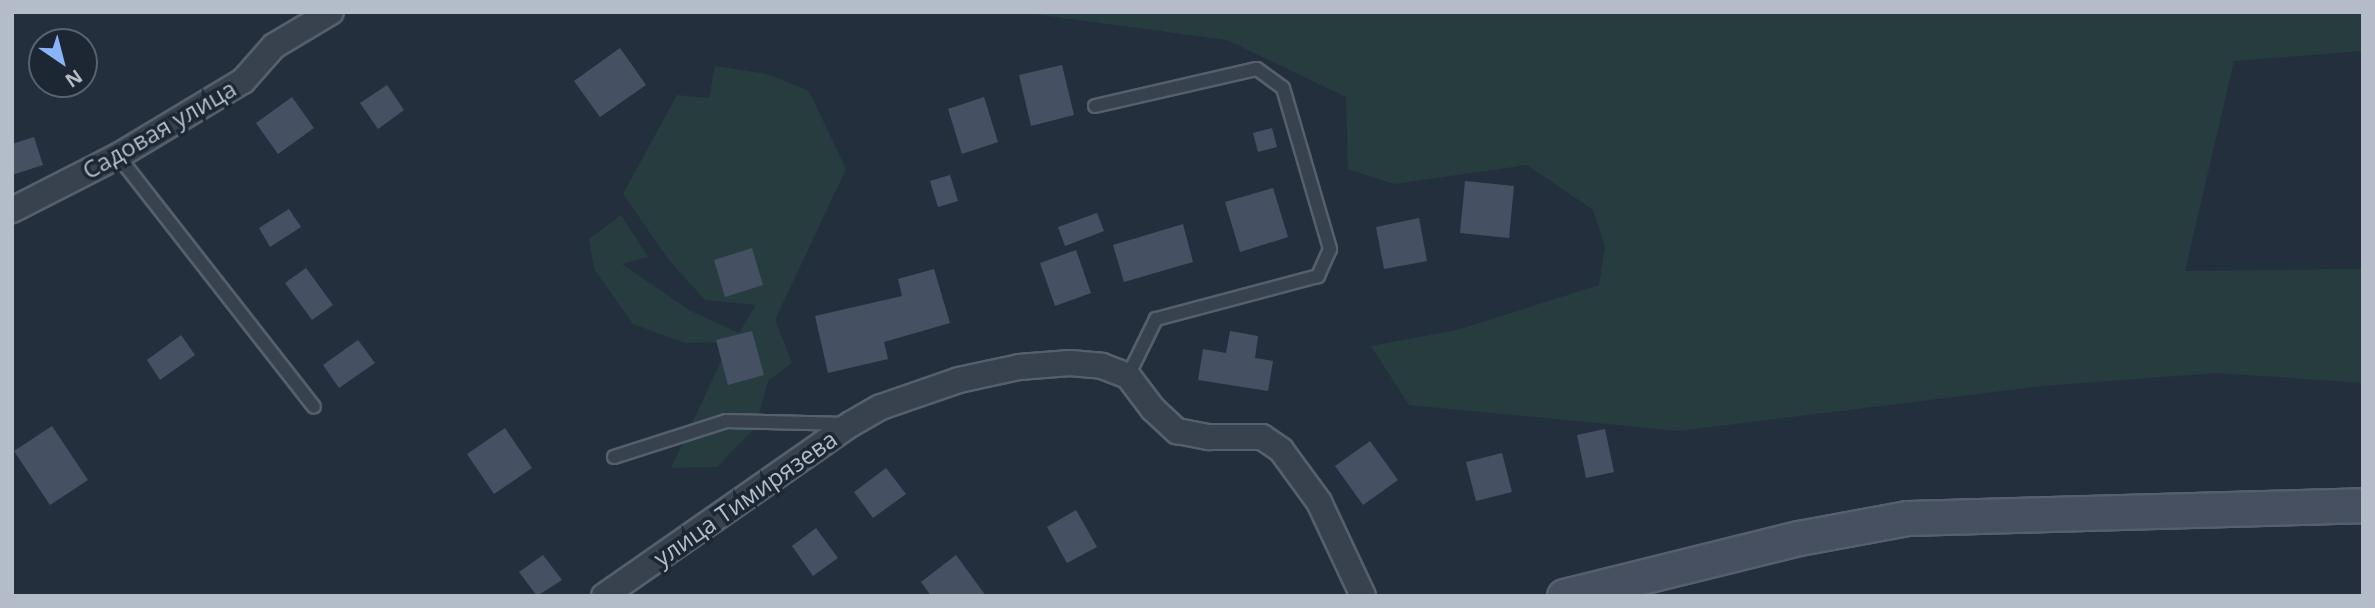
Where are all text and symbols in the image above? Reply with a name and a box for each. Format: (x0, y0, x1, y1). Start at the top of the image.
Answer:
north arrow (28, 28, 98, 98)
text: N (60, 63, 88, 94)
street label: Садовая улица (77, 73, 241, 185)
street label: улица Тимирязева (648, 424, 842, 572)

